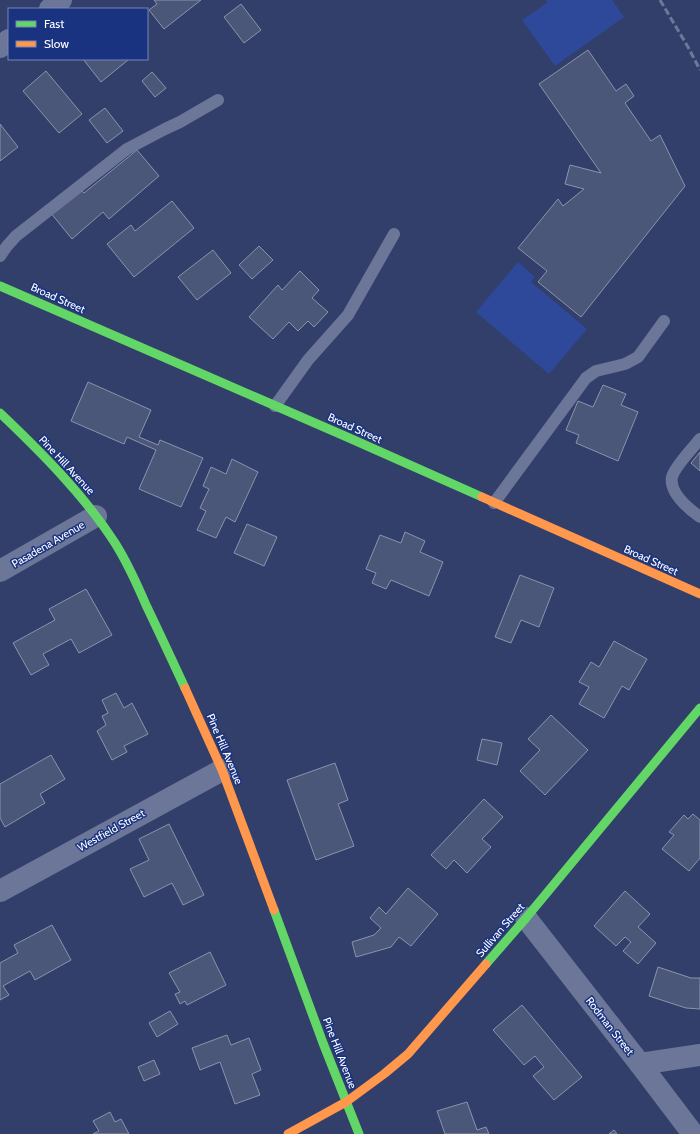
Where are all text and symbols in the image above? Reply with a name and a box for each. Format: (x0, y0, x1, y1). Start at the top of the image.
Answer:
legend (8, 8, 148, 60)
text: Fast (44, 16, 64, 31)
text: Slow (44, 36, 69, 51)
street label: Broad Street (29, 280, 88, 316)
street label: Broad Street (326, 410, 385, 446)
street label: Pine Hill Avenue (36, 433, 98, 498)
street label: Pasadena Avenue (9, 517, 87, 571)
street label: Broad Street (622, 542, 681, 578)
street label: Pine Hill Avenue (204, 712, 246, 787)
street label: Westfield Street (75, 806, 147, 854)
street label: Sullivan Street (473, 900, 528, 960)
street label: Rodman Street (583, 994, 637, 1058)
street label: Pine Hill Avenue (320, 1015, 360, 1091)

